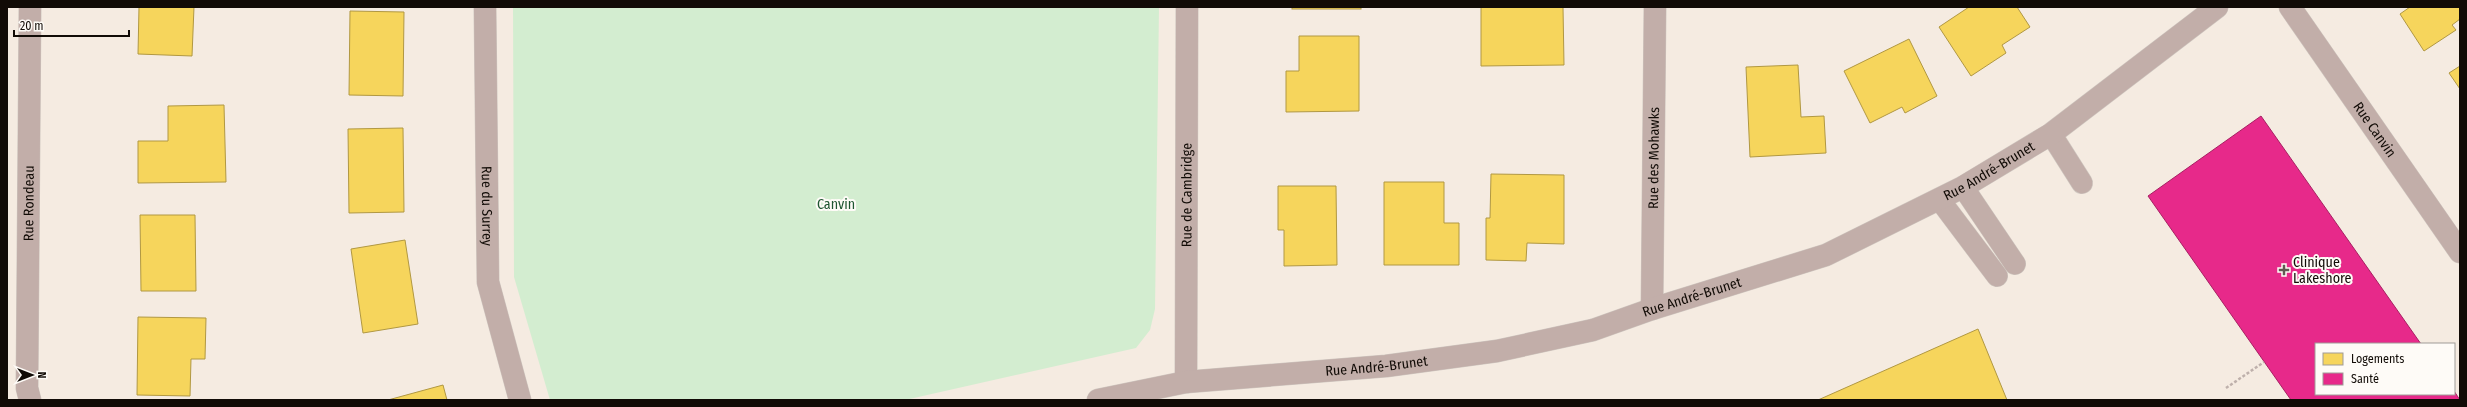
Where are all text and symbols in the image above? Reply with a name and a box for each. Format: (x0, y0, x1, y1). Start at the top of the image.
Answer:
scale bar (14, 12, 129, 38)
text: 20 m (20, 19, 44, 33)
street label: Rue Canvin (2349, 99, 2400, 161)
street label: Rue des Mohawks (1645, 107, 1663, 209)
street label: Rue André-Brunet (1941, 138, 2038, 204)
street label: Rue de Cambridge (1178, 143, 1196, 247)
street label: Rue Rondeau (20, 165, 38, 241)
street label: Rue du Surrey (478, 166, 496, 247)
park label: Canvin (817, 196, 855, 213)
place label: Clinique Lakeshore (2293, 254, 2351, 287)
marker: Clinique Lakeshore (2278, 264, 2290, 276)
street label: Rue André-Brunet (1640, 274, 1744, 321)
legend (2315, 343, 2455, 395)
street label: Rue André-Brunet (1325, 352, 1429, 380)
text: Logements (2351, 352, 2404, 366)
north arrow (12, 355, 52, 395)
text: N (35, 372, 48, 378)
text: Santé (2351, 372, 2379, 386)

